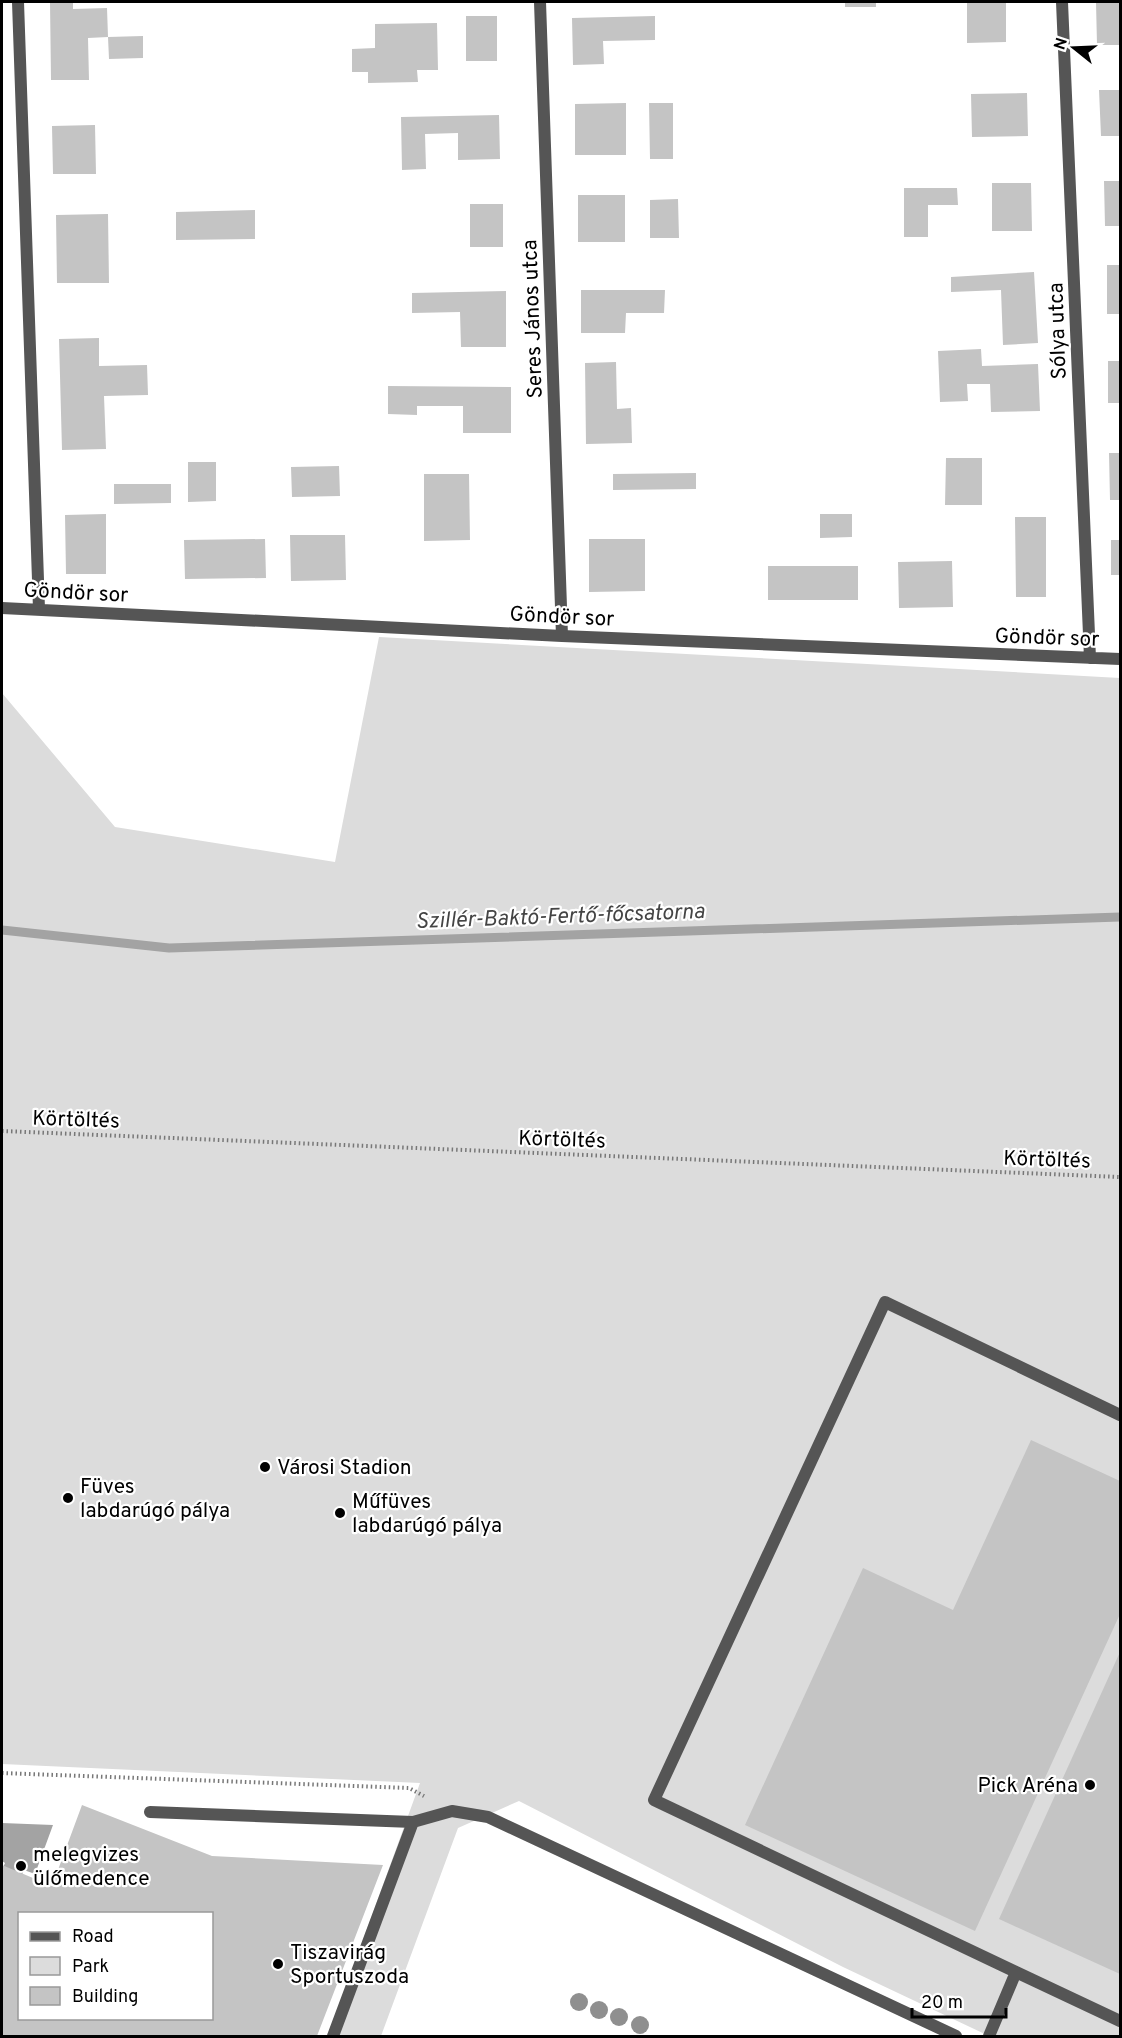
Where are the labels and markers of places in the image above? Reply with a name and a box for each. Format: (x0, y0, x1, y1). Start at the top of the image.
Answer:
place label: Városi Stadion (277, 1455, 412, 1482)
marker: Városi Stadion (258, 1460, 272, 1474)
place label: Füves labdarúgó pálya (80, 1474, 230, 1525)
place label: Műfüves labdarúgó pálya (352, 1489, 502, 1540)
marker: Füves labdarúgó pálya (61, 1491, 75, 1505)
marker: Műfüves labdarúgó pálya (333, 1506, 347, 1520)
place label: Pick Aréna (978, 1773, 1078, 1800)
marker: Pick Aréna (1083, 1778, 1097, 1792)
place label: melegvizes ülőmedence (33, 1842, 149, 1893)
marker: melegvizes ülőmedence (14, 1859, 28, 1873)
place label: Tiszavirág Sportuszoda (290, 1940, 409, 1991)
marker: Tiszavirág Sportuszoda (271, 1957, 285, 1971)

